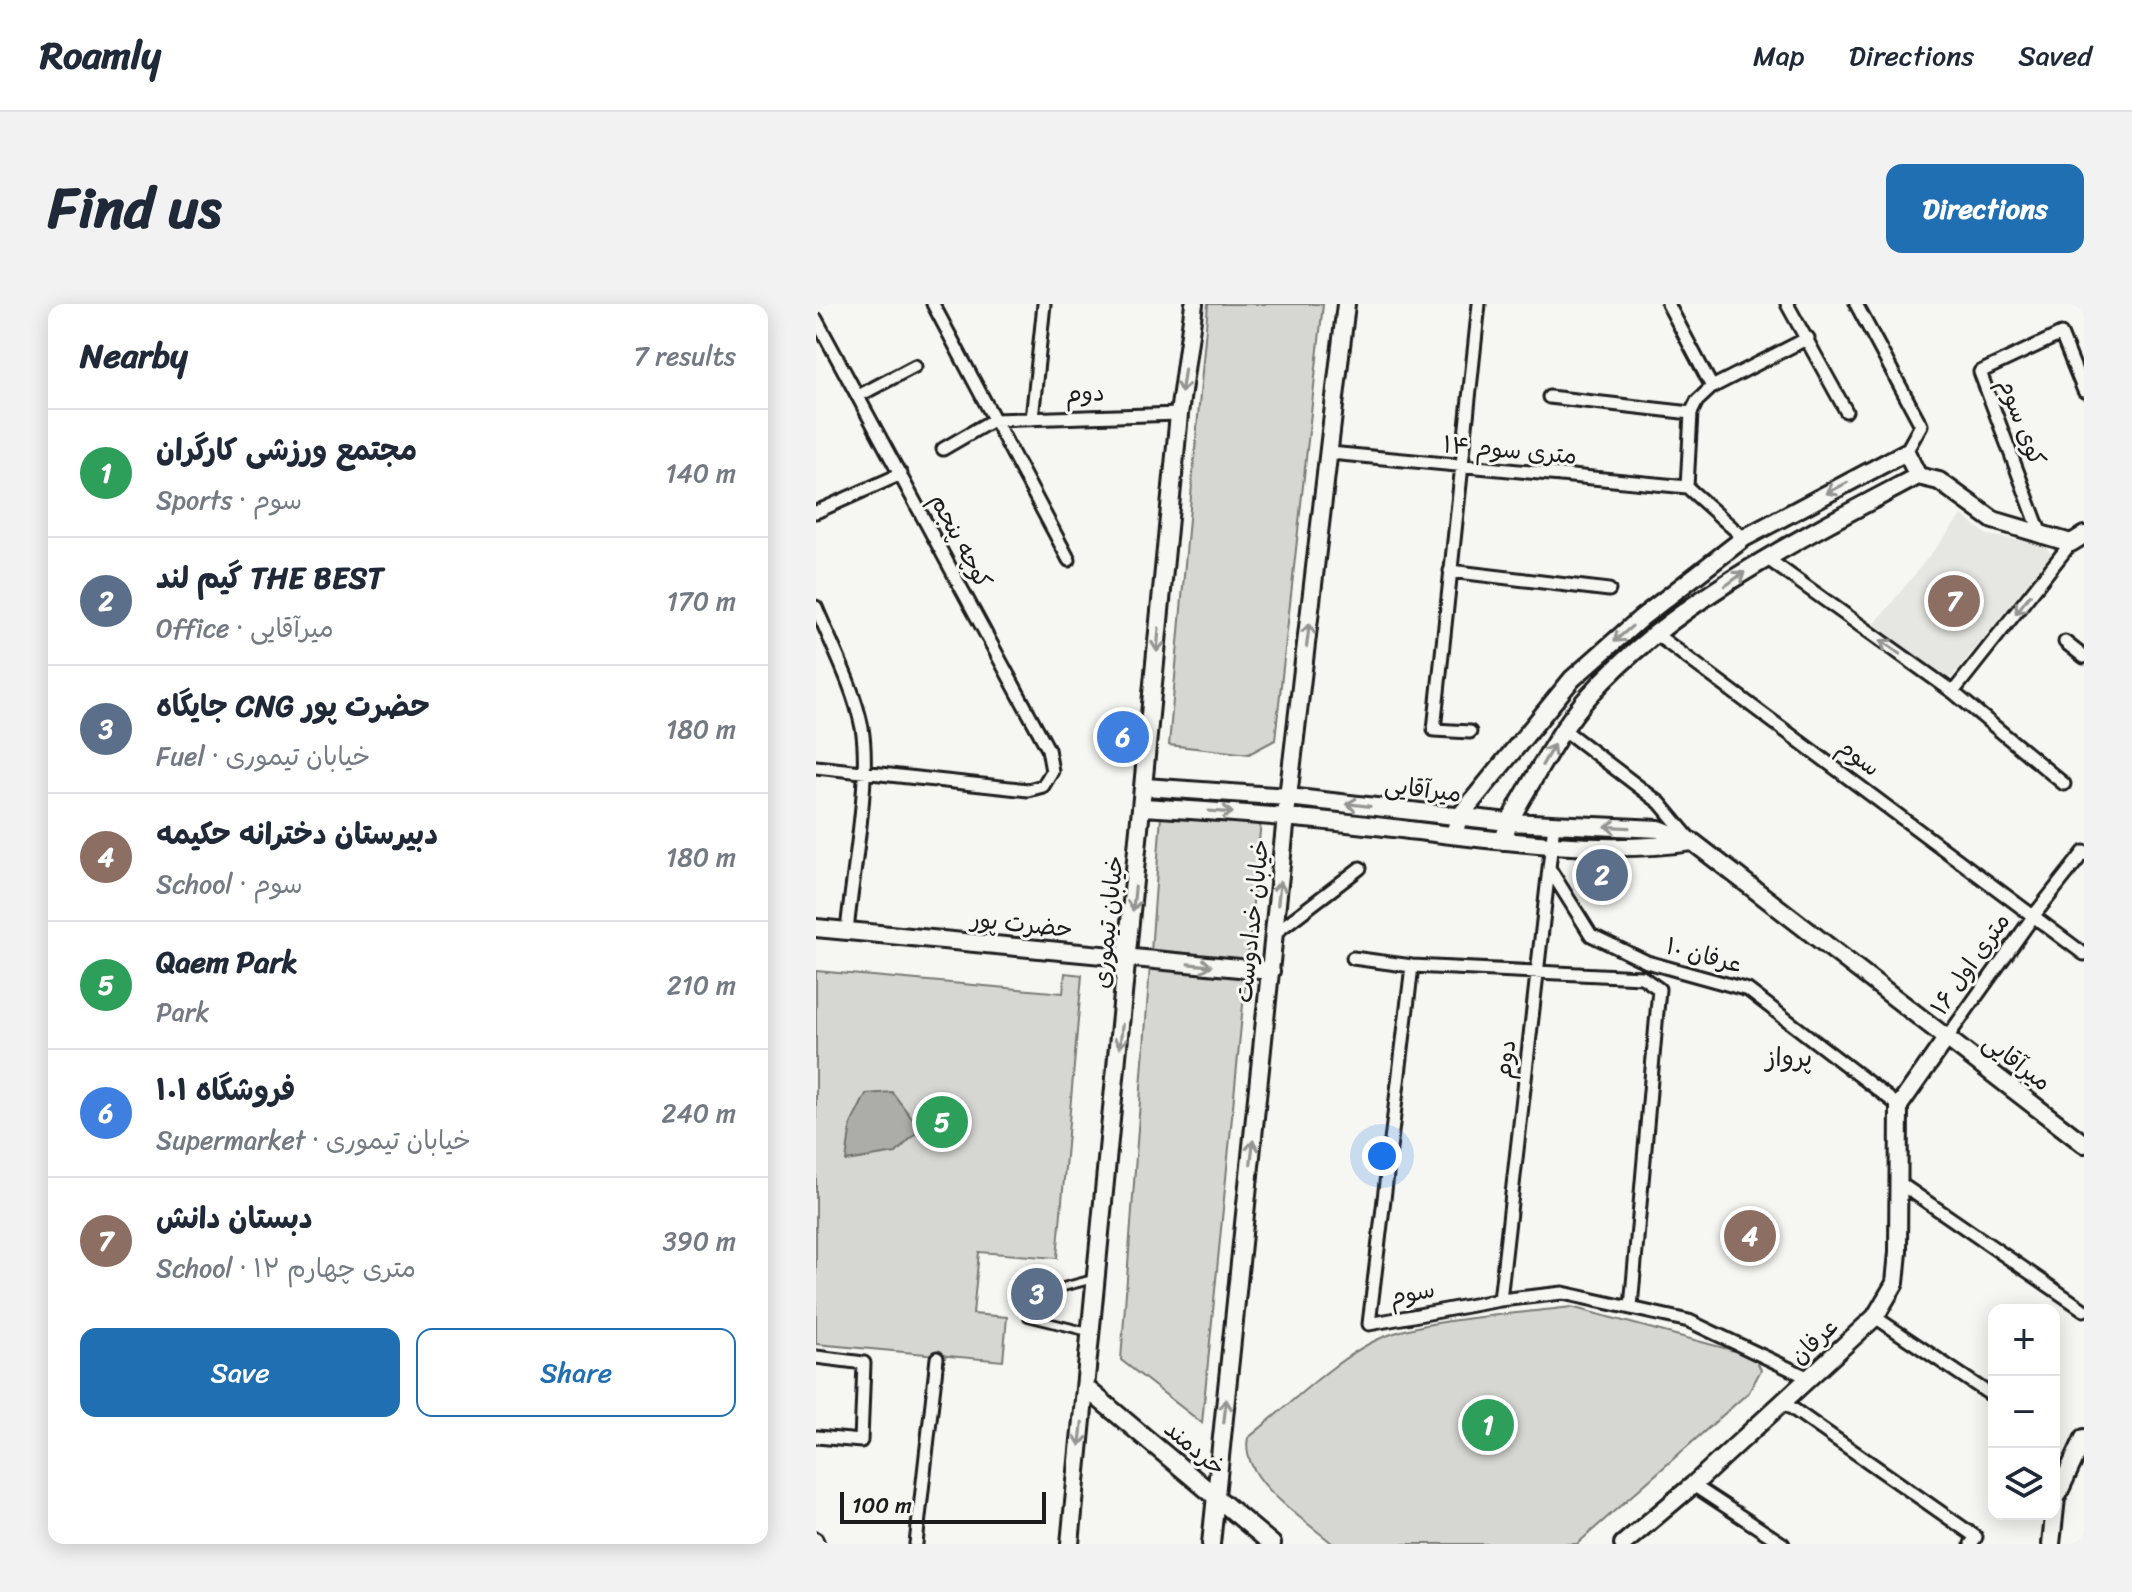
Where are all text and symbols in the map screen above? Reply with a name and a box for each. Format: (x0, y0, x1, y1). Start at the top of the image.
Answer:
text: Roamly (40, 22, 161, 89)
text: Map (1753, 31, 1805, 80)
text: Directions (1849, 31, 1974, 80)
text: Saved (2018, 31, 2092, 80)
text: Find us (48, 159, 221, 258)
button: Directions (1886, 164, 2084, 253)
text: Nearby (80, 326, 188, 386)
text: 7 results (634, 333, 736, 379)
one-way arrow (1175, 368, 1190, 393)
street label: دوم (1065, 371, 1105, 415)
street label: کوی سوم (1986, 372, 2058, 472)
text: مجتمع ورزشی کارگران (156, 423, 417, 477)
street label: ۱۴ متری سوم (1441, 423, 1579, 477)
text: 1 (100, 450, 112, 496)
text: 140 m (665, 450, 736, 496)
text: Sports · سوم (156, 477, 302, 523)
one-way arrow (1826, 481, 1850, 497)
street label: کوچه پنجم (918, 485, 1004, 597)
text: گیم لند THE BEST (156, 551, 383, 605)
one-way arrow (1724, 570, 1745, 587)
pin: 7 (1928, 571, 1980, 631)
text: 2 (98, 578, 114, 624)
text: 170 m (667, 578, 736, 624)
one-way arrow (2014, 593, 2031, 614)
text: Office · میرآقایی (156, 605, 334, 651)
one-way arrow (1301, 623, 1316, 648)
one-way arrow (1614, 624, 1634, 642)
one-way arrow (1151, 626, 1166, 653)
one-way arrow (1879, 639, 1901, 655)
text: جایگاه CNG حضرت پور (156, 679, 430, 733)
text: 3 (99, 706, 113, 752)
text: 180 m (666, 706, 736, 752)
pin: 6 (1097, 707, 1149, 767)
street label: سوم (1828, 727, 1890, 787)
text: Fuel · خیابان تیموری (156, 733, 370, 779)
one-way arrow (1540, 744, 1556, 767)
street label: میرآقایی (1382, 763, 1464, 815)
one-way arrow (1345, 798, 1372, 813)
one-way arrow (1207, 805, 1234, 820)
text: دبیرستان دخترانه حکیمه (156, 807, 438, 861)
one-way arrow (1604, 819, 1631, 834)
text: 4 (98, 834, 114, 880)
text: 180 m (666, 834, 736, 880)
street label: خیابان خدادوست (1223, 837, 1281, 1005)
pin: 2 (1576, 845, 1628, 905)
street label: خیابان تیموری (1080, 853, 1136, 991)
text: School · سوم (156, 861, 303, 907)
one-way arrow (1271, 881, 1286, 907)
one-way arrow (1127, 885, 1142, 912)
street label: حضرت پور (967, 898, 1075, 950)
street label: ۱۶ متری اول (1919, 904, 2021, 1024)
street label: عرفان ۱۰ (1661, 925, 1747, 985)
text: Qaem Park (156, 935, 298, 989)
one-way arrow (1186, 957, 1213, 972)
text: 5 (98, 962, 114, 1008)
text: 210 m (667, 962, 736, 1008)
text: Park (156, 989, 209, 1035)
one-way arrow (1113, 1022, 1128, 1049)
street label: میرآقایی (1973, 1022, 2061, 1102)
district label: پرواز (1764, 1034, 1812, 1080)
street label: دوم (1482, 1037, 1528, 1081)
text: فروشگاه ۱۰۱ (156, 1063, 295, 1117)
text: 6 (99, 1090, 113, 1136)
text: 240 m (662, 1090, 736, 1136)
pin: 5 (916, 1092, 968, 1152)
text: Supermarket · خیابان تیموری (156, 1117, 471, 1163)
your location (1362, 1136, 1402, 1176)
one-way arrow (1245, 1139, 1260, 1166)
text: دبستان دانش (156, 1191, 313, 1245)
pin: 4 (1724, 1206, 1776, 1266)
text: 7 (99, 1218, 113, 1264)
text: 390 m (663, 1218, 736, 1264)
text: School · ۱۲ متری چهارم (156, 1245, 416, 1291)
pin: 3 (1011, 1264, 1063, 1324)
street label: سوم (1386, 1268, 1438, 1318)
map controls (1988, 1304, 2060, 1520)
button: + (1988, 1304, 2060, 1376)
street label: عرفان (1780, 1307, 1848, 1375)
button: Save (80, 1328, 400, 1417)
button: Share (416, 1328, 736, 1417)
button: − (1988, 1376, 2060, 1448)
pin: 1 (1462, 1395, 1514, 1455)
one-way arrow (1217, 1398, 1232, 1425)
street label: خردمند (1154, 1409, 1236, 1487)
one-way arrow (1074, 1420, 1089, 1447)
button: layers (1988, 1448, 2060, 1520)
text: 100 m (852, 1486, 912, 1525)
scale bar (840, 1488, 1046, 1524)

